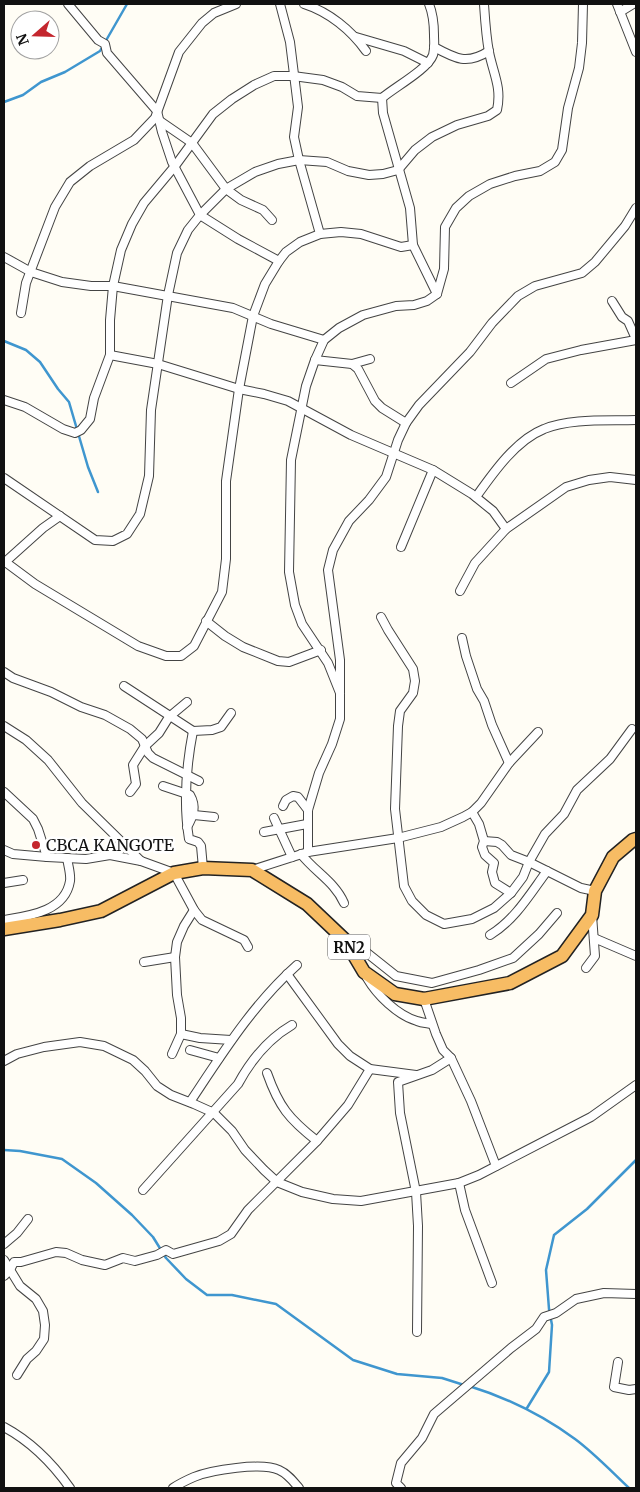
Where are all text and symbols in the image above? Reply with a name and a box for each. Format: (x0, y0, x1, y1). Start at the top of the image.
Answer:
north arrow (10, 10, 60, 60)
text: N (12, 31, 33, 48)
place label: CBCA KANGOTE (46, 835, 175, 855)
marker: CBCA KANGOTE (30, 839, 42, 851)
road number: RN2 (328, 934, 370, 960)

